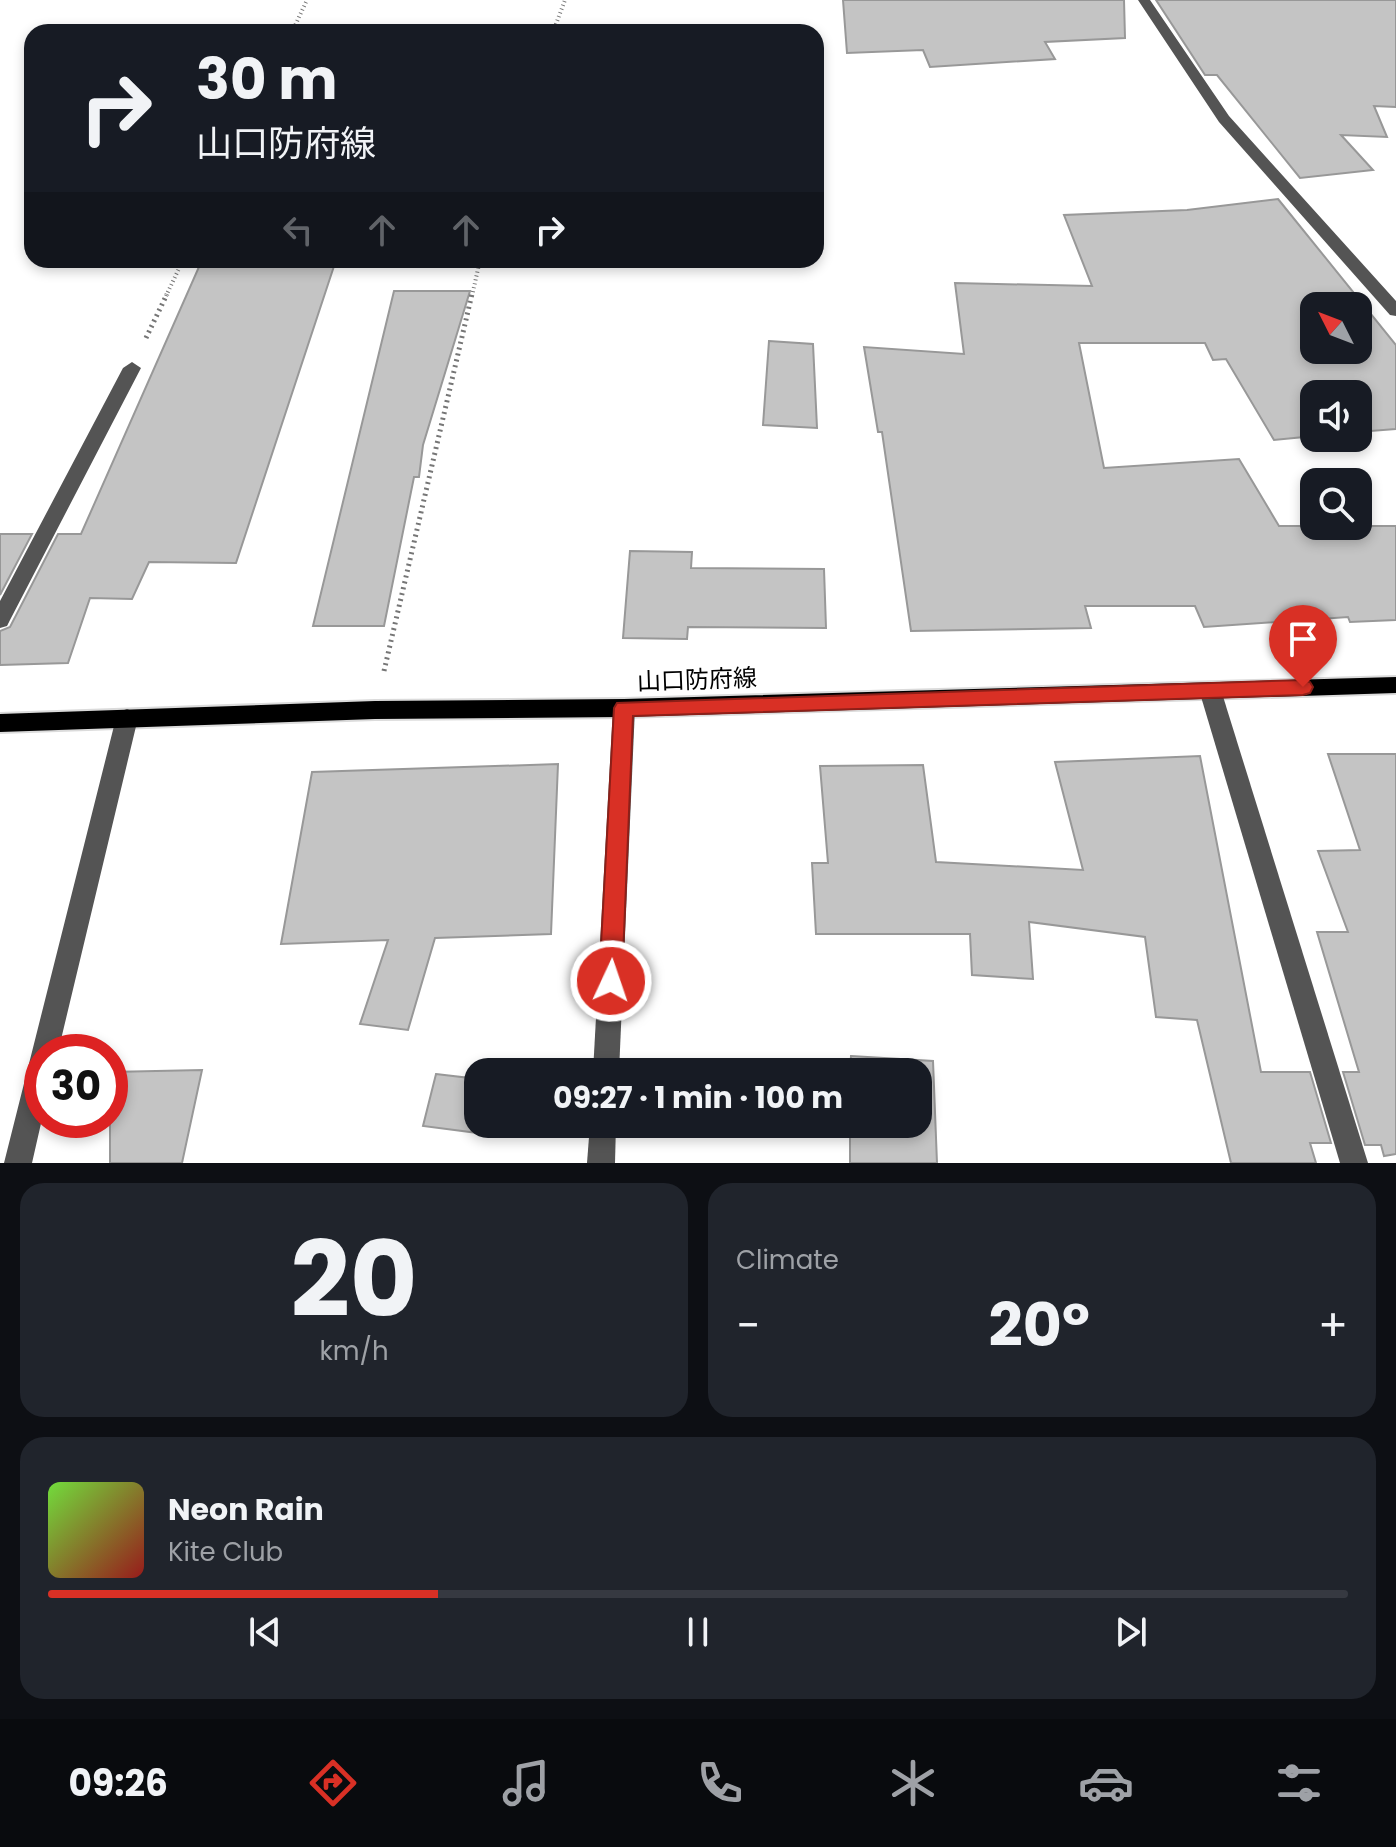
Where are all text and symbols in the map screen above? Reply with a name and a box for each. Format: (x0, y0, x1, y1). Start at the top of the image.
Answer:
text: 30 m (196, 40, 338, 119)
icon: right (64, 56, 168, 160)
text: 山口防府線 (196, 118, 376, 169)
icon: left (276, 208, 320, 252)
icon: ahead (360, 208, 404, 252)
icon: ahead (444, 208, 488, 252)
icon: right (528, 208, 572, 252)
north arrow (1300, 292, 1372, 364)
map controls (1300, 292, 1372, 540)
button: sound (1300, 380, 1372, 452)
button: search (1300, 468, 1372, 540)
pin (1269, 605, 1337, 687)
icon: arrive (1281, 617, 1325, 661)
street label: 山口防府線 (636, 661, 758, 698)
position arrow (569, 939, 653, 1023)
speed limit sign: 30 (24, 1034, 128, 1138)
text: 09:27 · 1 min · 100 m (553, 1076, 843, 1119)
text: 20 (290, 1207, 418, 1352)
text: Climate (736, 1242, 839, 1278)
text: 20° (989, 1283, 1090, 1367)
text: − (736, 1295, 760, 1356)
text: + (1318, 1295, 1348, 1356)
text: km/h (319, 1333, 389, 1369)
text: Neon Rain (168, 1488, 324, 1531)
text: Kite Club (168, 1534, 283, 1570)
icon: previous (243, 1610, 287, 1654)
icon: pause (676, 1610, 720, 1654)
icon: next (1109, 1610, 1153, 1654)
icon: directions (305, 1755, 361, 1811)
icon: music (498, 1755, 554, 1811)
icon: phone (692, 1755, 748, 1811)
icon: climate (885, 1755, 941, 1811)
icon: car (1078, 1755, 1134, 1811)
icon: filters (1271, 1755, 1327, 1811)
text: 09:26 (69, 1758, 168, 1809)

